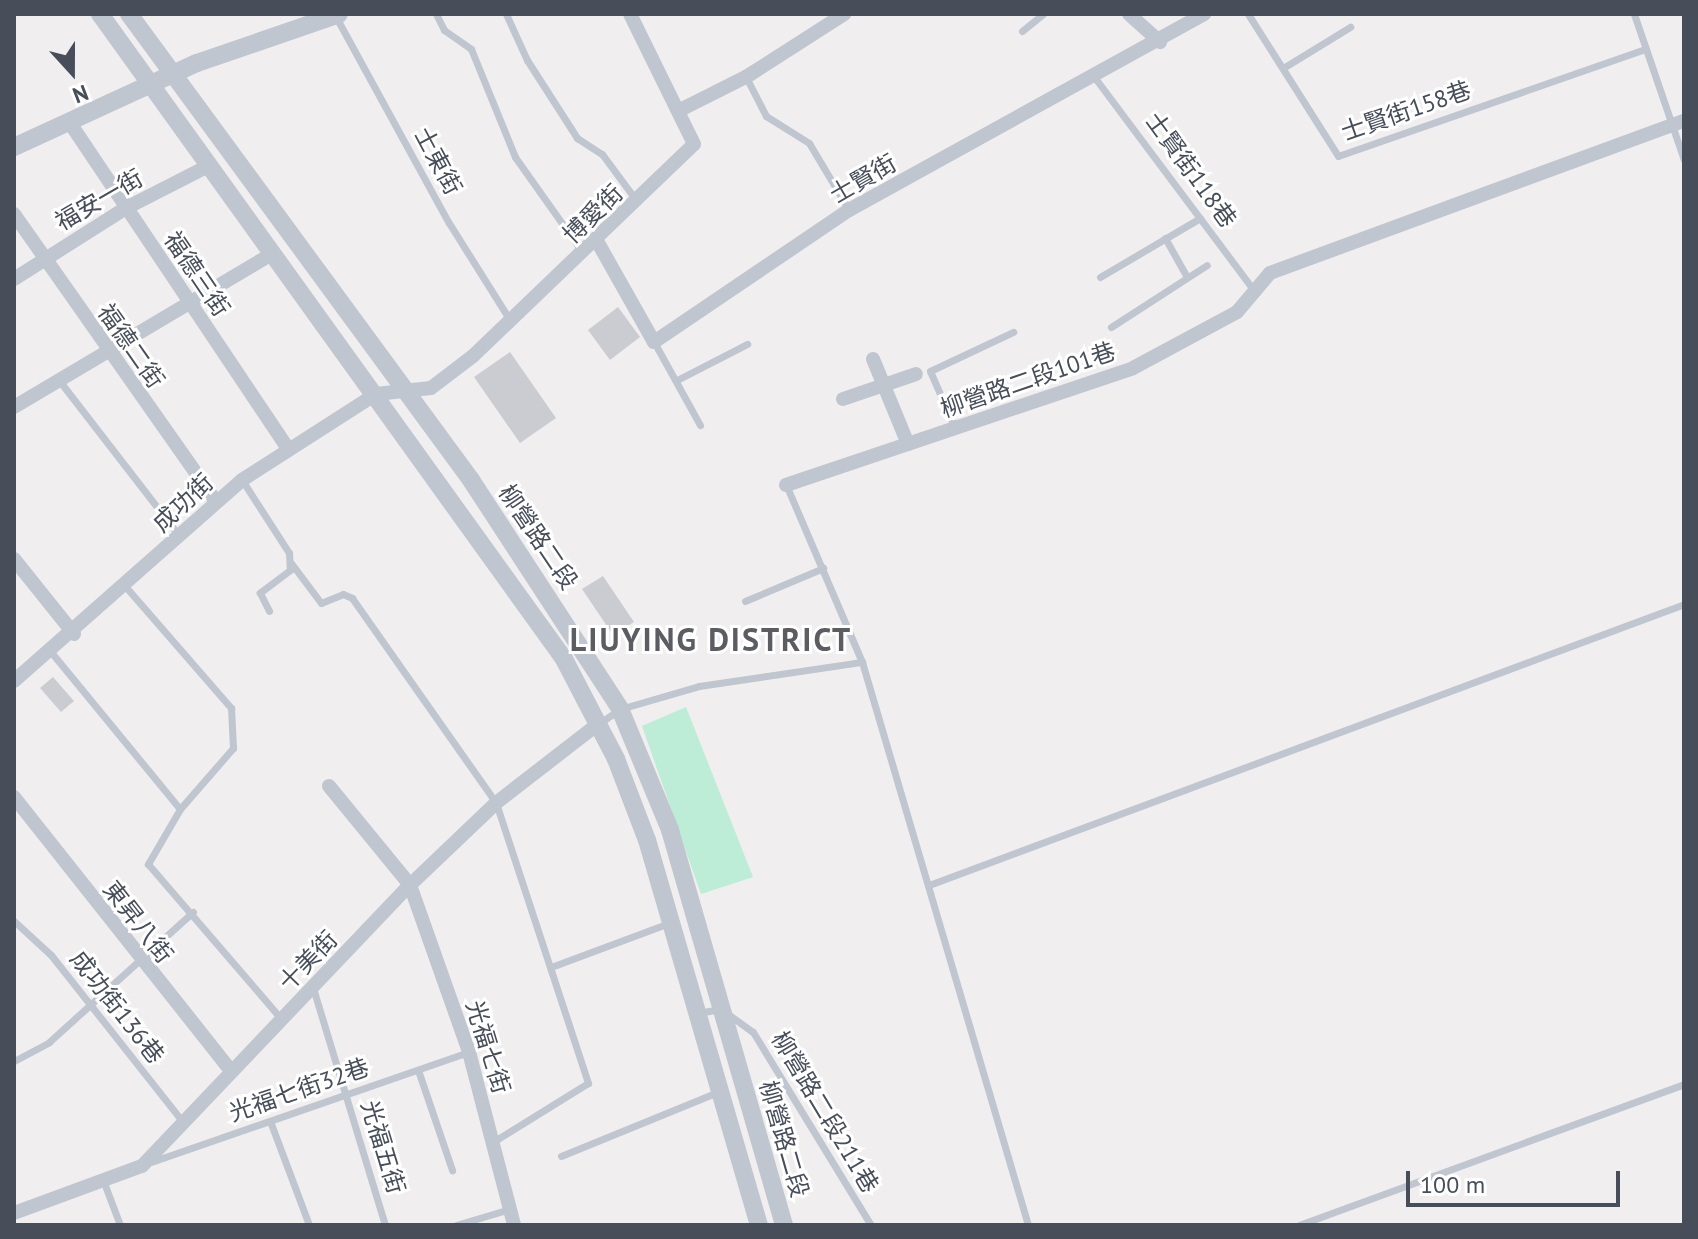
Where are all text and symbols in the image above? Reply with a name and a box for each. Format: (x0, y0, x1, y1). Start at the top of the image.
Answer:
north arrow (32, 32, 112, 112)
street label: 士賢街158巷 (1337, 75, 1475, 147)
text: N (69, 79, 92, 110)
street label: 士賢街118巷 (1140, 107, 1242, 233)
street label: 士東街 (408, 122, 468, 200)
street label: 士賢街 (825, 149, 901, 209)
street label: 福安一街 (50, 164, 148, 236)
street label: 博愛街 (557, 179, 629, 249)
street label: 福德三街 (158, 226, 236, 322)
street label: 福德二街 (92, 298, 170, 394)
street label: 柳營路二段101巷 (937, 337, 1119, 423)
street label: 成功街 (147, 468, 219, 538)
street label: 柳營路二段 (493, 479, 583, 595)
district label: LIUYING DISTRICT (570, 620, 852, 658)
street label: 東昇八街 (97, 875, 179, 969)
street label: 十美街 (273, 925, 343, 997)
street label: 成功街136巷 (64, 945, 170, 1069)
street label: 光福七街 (460, 997, 516, 1097)
street label: 柳營路二段211巷 (765, 1026, 885, 1198)
street label: 光福七街32巷 (225, 1053, 373, 1127)
street label: 柳營路二段 (754, 1077, 814, 1201)
street label: 光福五街 (355, 1097, 411, 1197)
scale bar (1410, 1155, 1624, 1205)
text: 100 m (1420, 1169, 1485, 1200)

